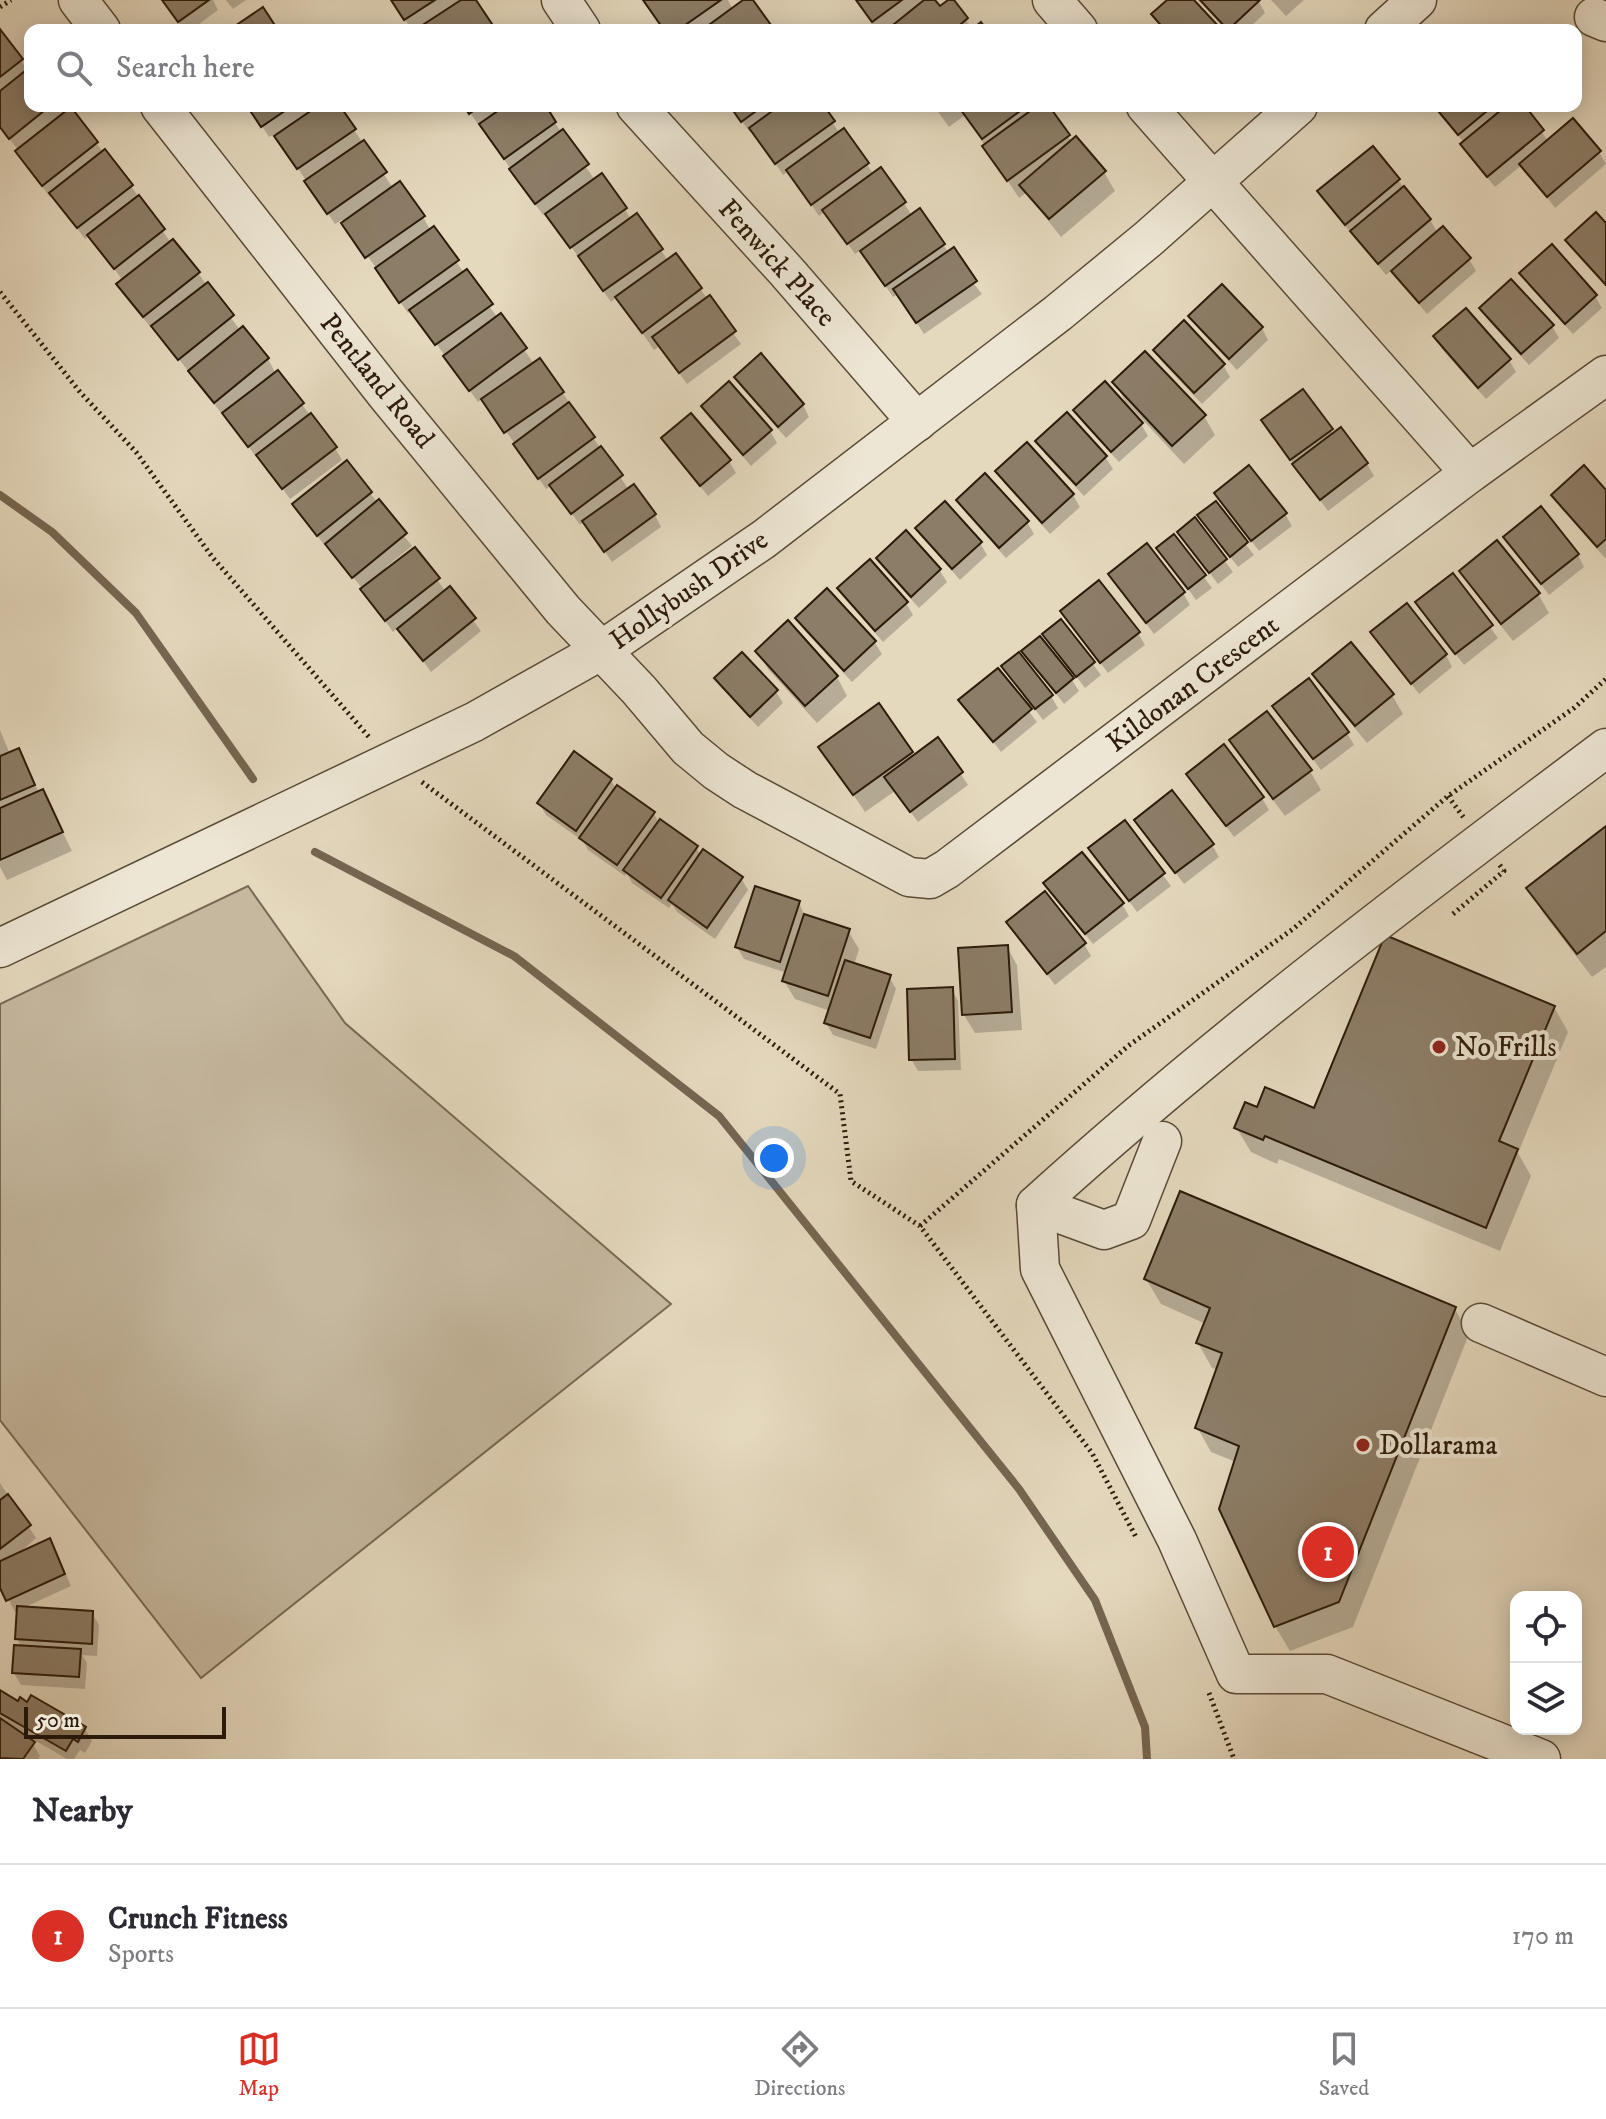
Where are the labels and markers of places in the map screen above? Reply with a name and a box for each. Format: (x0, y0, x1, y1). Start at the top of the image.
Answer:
place label: No Frills (1455, 1030, 1557, 1065)
marker: No Frills (1430, 1038, 1448, 1056)
place label: Dollarama (1379, 1428, 1497, 1463)
marker: Dollarama (1354, 1436, 1372, 1454)
pin: 1 (1302, 1522, 1354, 1582)

